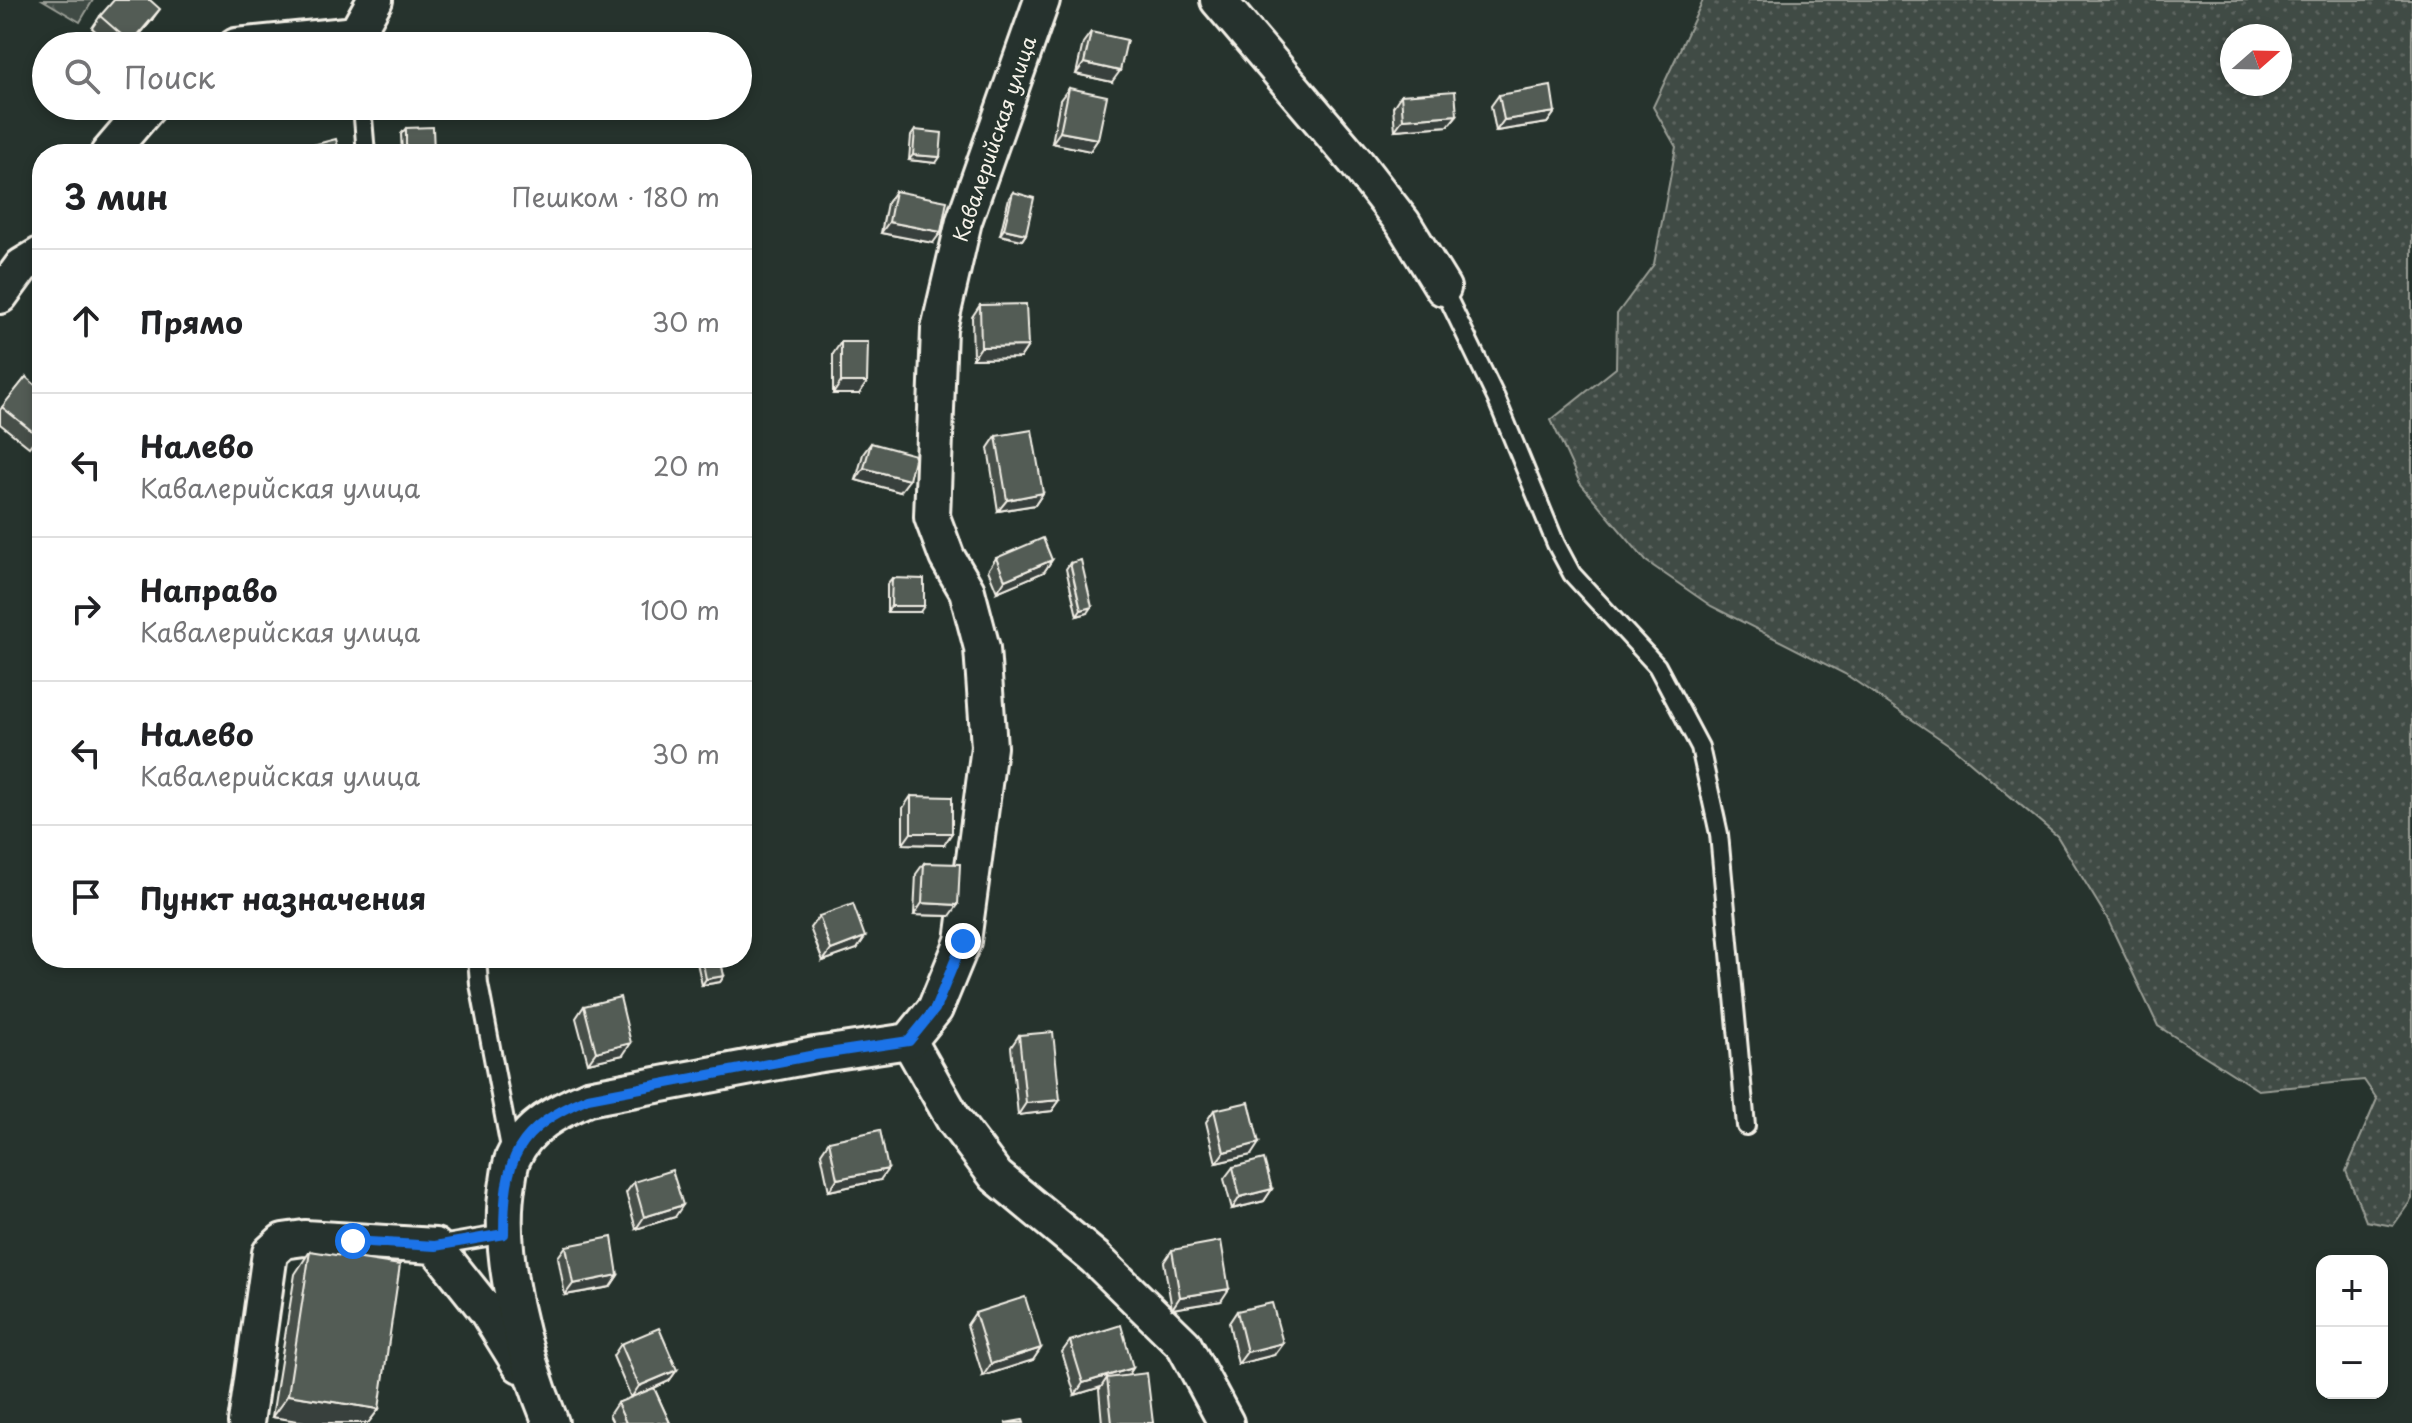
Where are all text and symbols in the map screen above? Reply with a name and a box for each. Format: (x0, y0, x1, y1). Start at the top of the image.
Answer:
north arrow (2220, 24, 2292, 96)
search box (32, 32, 752, 120)
street label: Кавалерийская улица (945, 32, 1043, 245)
icon: search (60, 54, 104, 98)
text: Поиск (124, 54, 215, 99)
text: 3 мин (64, 170, 168, 222)
text: Пешком · 180 m (512, 177, 720, 216)
icon: ahead (64, 299, 108, 343)
text: Прямо (140, 299, 243, 344)
text: 30 m (652, 302, 720, 341)
text: Налево (140, 423, 254, 468)
icon: left (64, 443, 108, 487)
text: 20 m (653, 446, 720, 485)
text: Кавалерийская улица (140, 468, 420, 507)
text: Направо (140, 567, 278, 612)
icon: right (64, 587, 108, 631)
text: 100 m (640, 590, 720, 629)
text: Кавалерийская улица (140, 612, 420, 651)
text: Налево (140, 711, 254, 756)
icon: left (64, 731, 108, 775)
text: 30 m (652, 734, 720, 773)
text: Кавалерийская улица (140, 756, 420, 795)
icon: arrive (64, 875, 108, 919)
text: Пункт назначения (140, 875, 426, 920)
route end (945, 923, 981, 959)
route start (335, 1223, 371, 1259)
map controls (2316, 1255, 2388, 1399)
button: + (2316, 1255, 2388, 1327)
button: − (2316, 1327, 2388, 1399)

